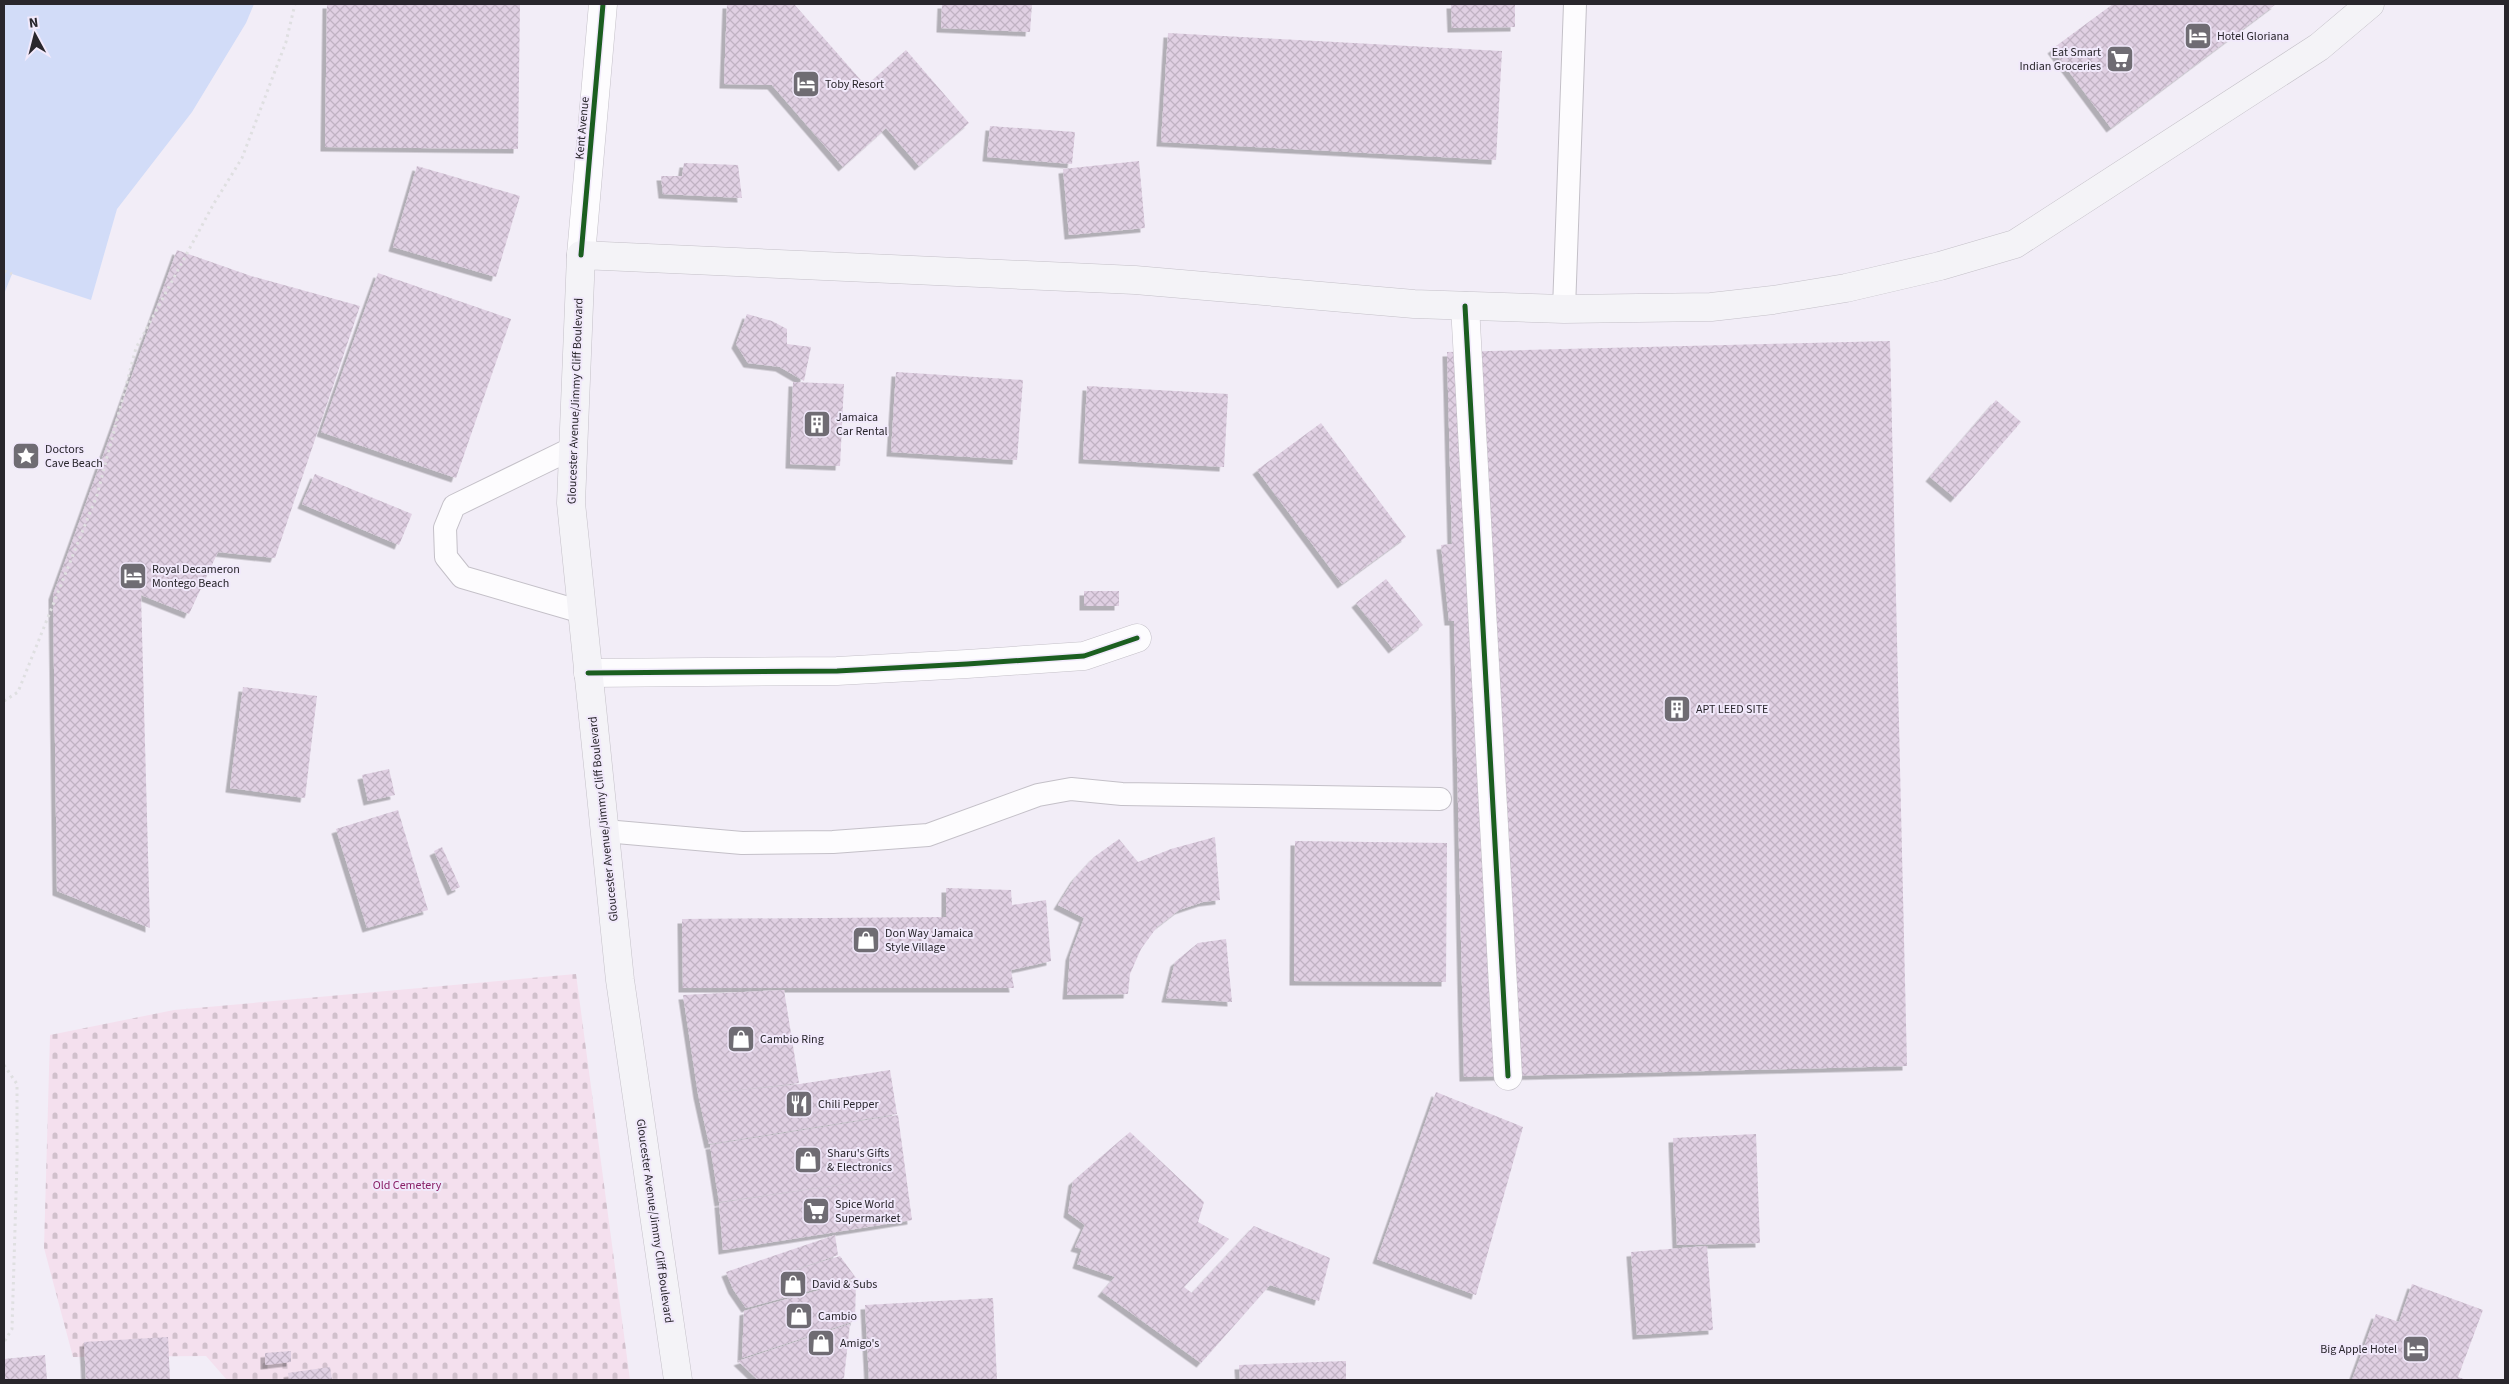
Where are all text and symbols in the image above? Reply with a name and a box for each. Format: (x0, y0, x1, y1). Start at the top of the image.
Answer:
north arrow (10, 10, 60, 60)
text: N (28, 13, 39, 34)
hotel icon: Hotel Gloriana (2183, 21, 2213, 51)
place label: Hotel Gloriana (2217, 28, 2289, 45)
place label: Eat Smart Indian Groceries (2019, 44, 2101, 75)
supermarket icon: Eat Smart Indian Groceries (2105, 44, 2135, 74)
hotel icon: Toby Resort (791, 69, 821, 99)
place label: Toby Resort (825, 76, 884, 93)
street label: Kent Avenue (571, 96, 594, 160)
street label: Gloucester Avenue/Jimmy Cliff Boulevard (563, 298, 588, 504)
building icon: Jamaica Car Rental (802, 409, 832, 439)
place label: Jamaica Car Rental (836, 409, 888, 440)
place icon: Doctors Cave Beach (11, 441, 41, 471)
place label: Doctors Cave Beach (45, 441, 103, 472)
hotel icon: Royal Decameron Montego Beach (118, 561, 148, 591)
place label: Royal Decameron Montego Beach (152, 561, 240, 592)
building icon: APT LEED SITE (1662, 694, 1692, 724)
place label: APT LEED SITE (1696, 701, 1768, 718)
street label: Gloucester Avenue/Jimmy Cliff Boulevard (584, 716, 623, 922)
shop icon: Don Way Jamaica Style Village (851, 925, 881, 955)
place label: Don Way Jamaica Style Village (885, 925, 973, 956)
shop icon: Cambio Ring (726, 1024, 756, 1054)
place label: Cambio Ring (760, 1031, 824, 1048)
restaurant icon: Chili Pepper (784, 1089, 814, 1119)
place label: Chili Pepper (818, 1096, 879, 1113)
street label: Gloucester Avenue/Jimmy Cliff Boulevard (632, 1118, 677, 1324)
shop icon: Sharu's Gifts & Electronics (793, 1145, 823, 1175)
place label: Sharu's Gifts & Electronics (827, 1145, 892, 1176)
park label: Old Cemetery (373, 1177, 442, 1194)
supermarket icon: Spice World Supermarket (801, 1196, 831, 1226)
place label: Spice World Supermarket (835, 1196, 900, 1227)
shop icon: David & Subs (778, 1269, 808, 1299)
place label: David & Subs (812, 1276, 877, 1293)
shop icon: Cambio (784, 1301, 814, 1331)
place label: Cambio (818, 1308, 857, 1325)
shop icon: Amigo's (806, 1328, 836, 1358)
hotel icon: Big Apple Hotel (2401, 1334, 2431, 1364)
place label: Amigo's (840, 1335, 879, 1352)
place label: Big Apple Hotel (2320, 1341, 2397, 1358)

